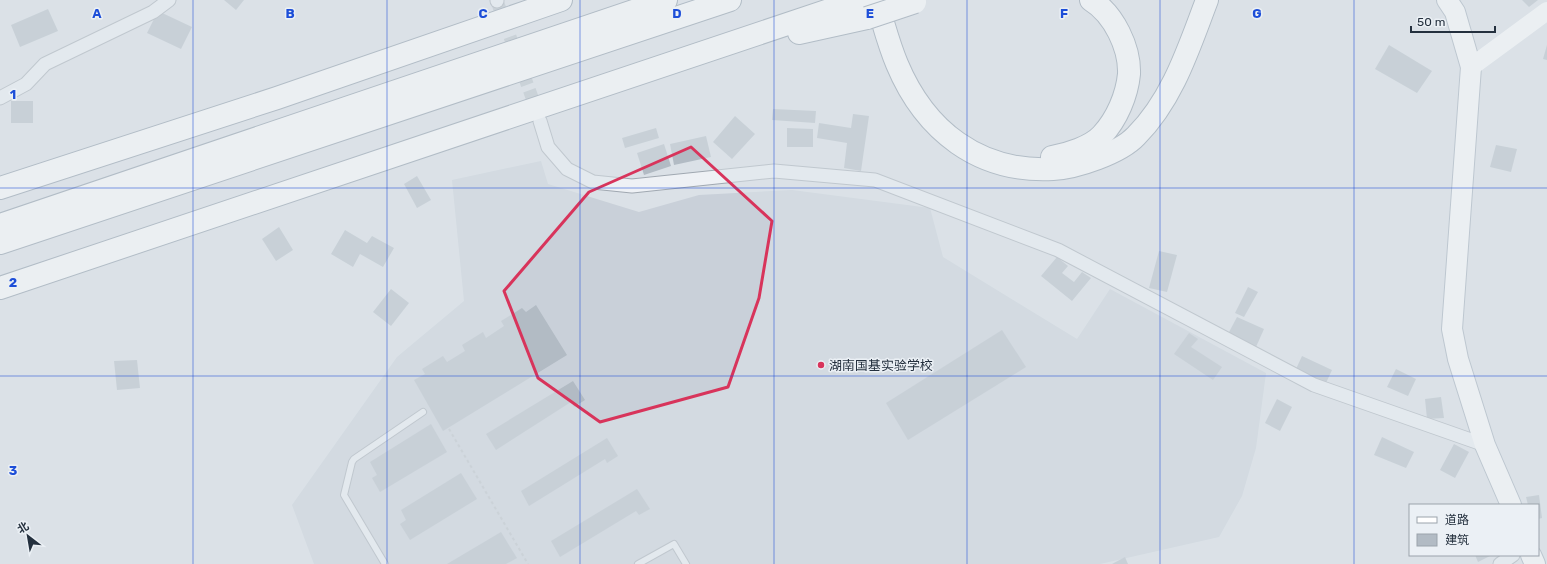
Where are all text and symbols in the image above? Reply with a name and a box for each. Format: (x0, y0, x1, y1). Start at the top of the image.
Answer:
text: A (92, 6, 102, 21)
text: B (285, 6, 295, 21)
text: C (478, 6, 488, 21)
text: D (672, 6, 682, 21)
text: E (866, 6, 874, 21)
text: F (1060, 6, 1068, 21)
text: G (1252, 6, 1262, 21)
scale bar (1411, 8, 1495, 34)
text: 50 m (1417, 15, 1445, 29)
text: 1 (10, 87, 16, 102)
text: 2 (9, 275, 17, 290)
place label: 湖南国基实验学校 (829, 358, 933, 373)
marker: 湖南国基实验学校 (816, 360, 826, 370)
text: 3 (9, 463, 18, 478)
legend (1409, 504, 1539, 556)
text: 道路 (1445, 513, 1469, 527)
north arrow (8, 516, 48, 556)
text: 北 (15, 519, 31, 536)
text: 建筑 (1445, 533, 1469, 547)

